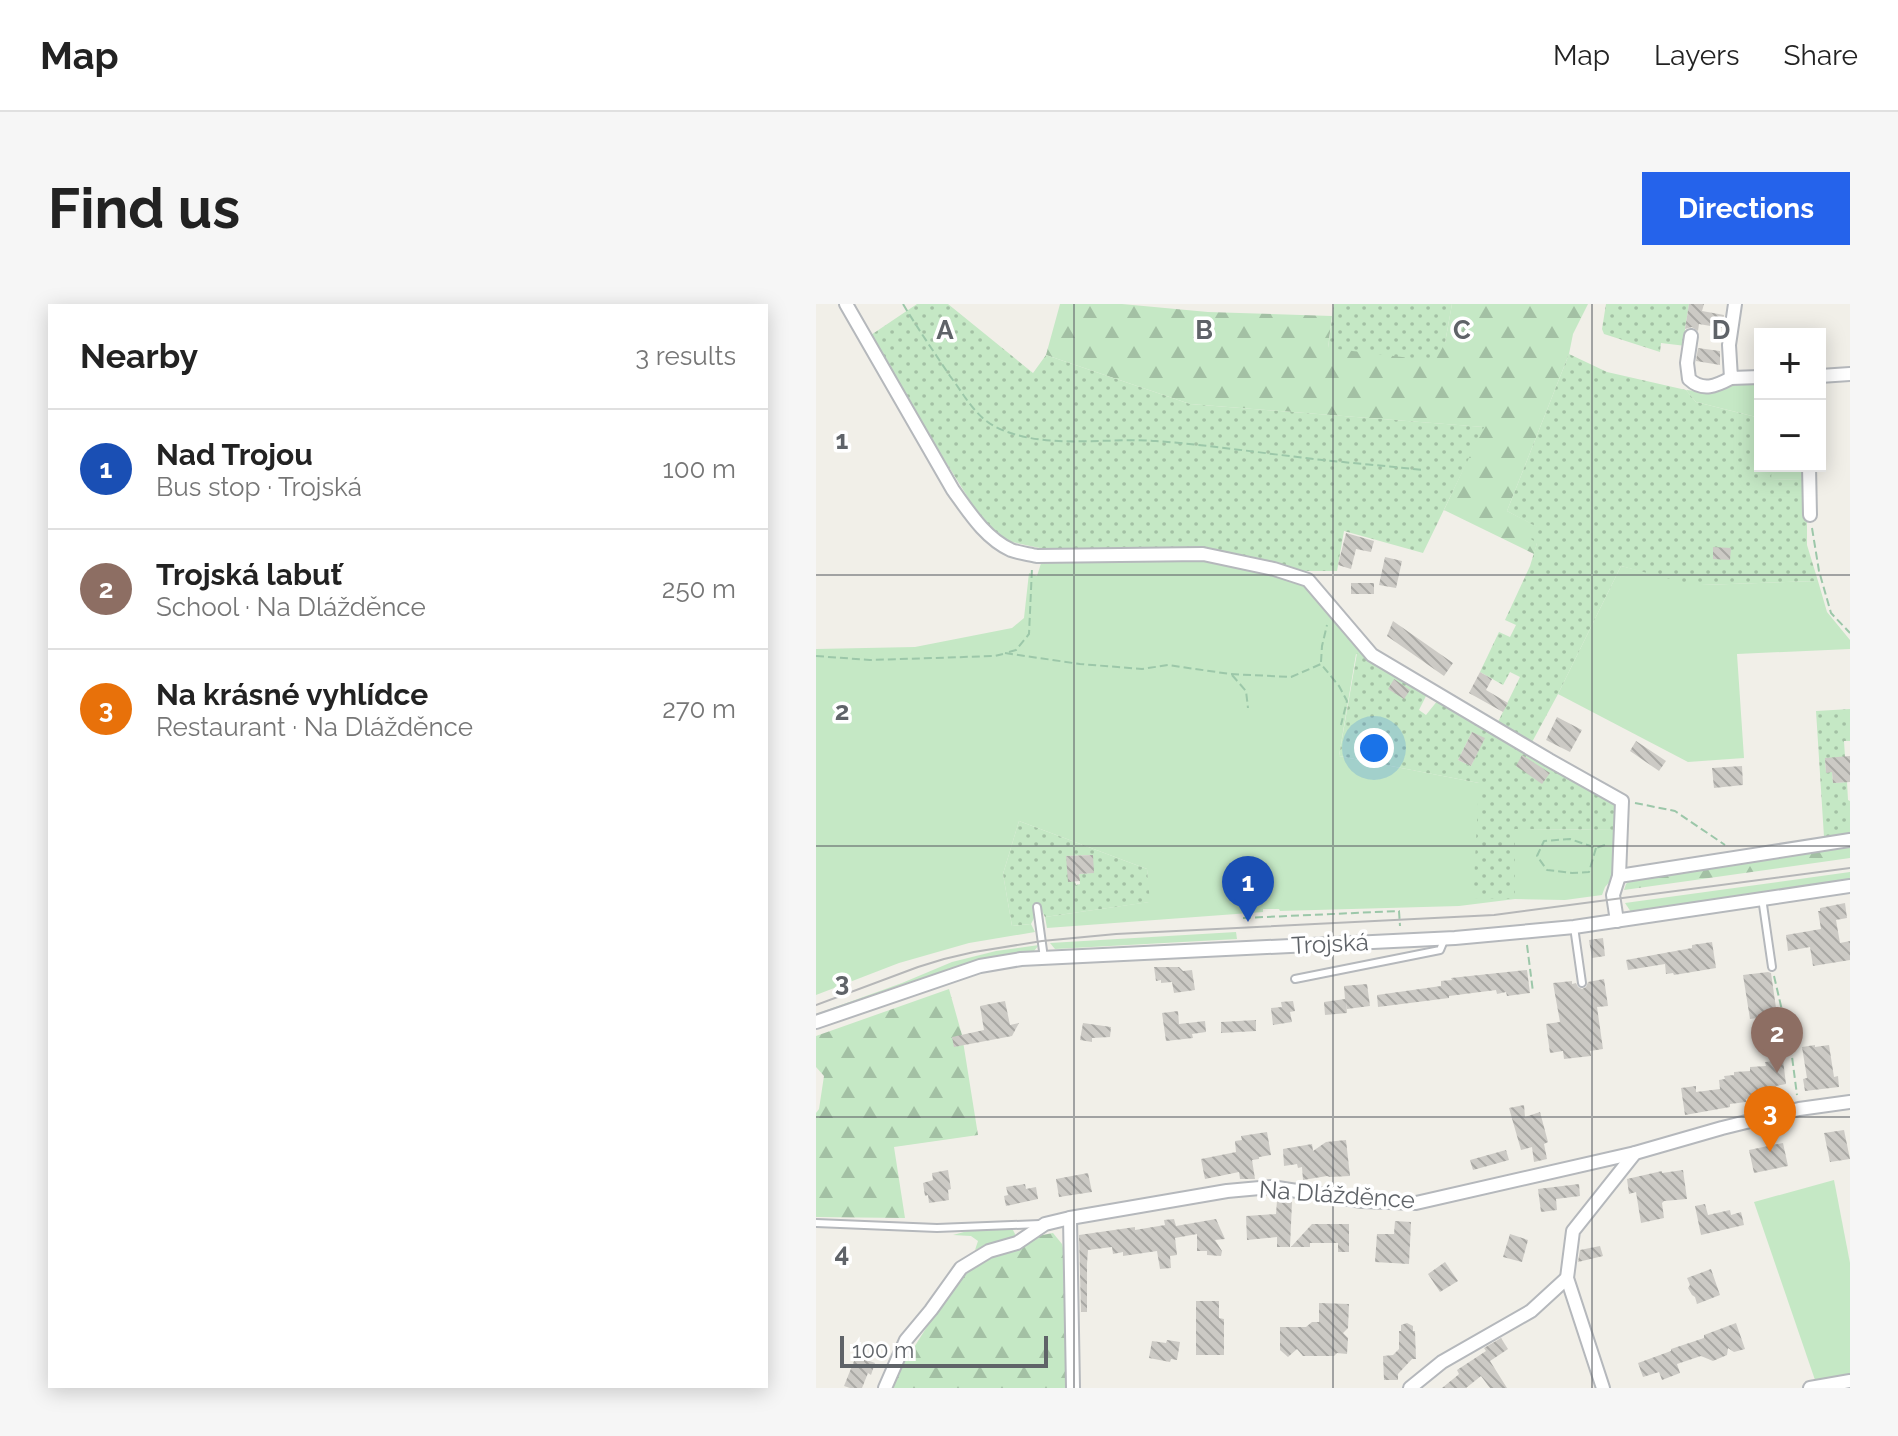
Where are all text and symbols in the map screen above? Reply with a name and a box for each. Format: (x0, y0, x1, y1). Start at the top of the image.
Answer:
text: Map (40, 33, 119, 78)
text: Map (1553, 39, 1610, 72)
text: Layers (1654, 39, 1740, 72)
text: Share (1784, 39, 1858, 72)
button: Directions (1642, 172, 1850, 245)
text: Find us (48, 175, 240, 241)
text: A (936, 315, 954, 345)
text: B (1195, 315, 1213, 345)
text: C (1453, 315, 1471, 345)
text: D (1712, 315, 1730, 345)
map controls (1754, 328, 1826, 472)
button: + (1754, 328, 1826, 400)
text: Nearby (80, 336, 198, 376)
text: 3 results (635, 341, 736, 371)
button: − (1754, 400, 1826, 472)
text: 1 (836, 425, 849, 455)
text: Nad Trojou (156, 437, 313, 472)
text: 1 (100, 454, 112, 484)
text: 100 m (663, 454, 736, 484)
text: Bus stop · Trojská (156, 472, 362, 502)
text: Trojská labuť (156, 557, 342, 592)
text: 2 (99, 574, 113, 604)
text: 250 m (662, 574, 736, 604)
text: School · Na Dlážděnce (156, 592, 426, 622)
text: Na krásné vyhlídce (156, 677, 428, 712)
text: 3 (99, 694, 113, 724)
text: 270 m (662, 694, 736, 724)
text: 2 (835, 696, 849, 726)
text: Restaurant · Na Dlážděnce (156, 712, 473, 742)
your location (1354, 728, 1394, 768)
pin: 1 (1222, 856, 1274, 922)
street label: Trojská (1290, 927, 1369, 960)
text: 3 (835, 967, 849, 997)
pin: 2 (1751, 1007, 1803, 1073)
pin: 3 (1744, 1086, 1796, 1152)
street label: Na Dlážděnce (1258, 1175, 1416, 1214)
text: 4 (835, 1238, 849, 1268)
scale bar (840, 1332, 1048, 1368)
text: 100 m (852, 1337, 914, 1363)

